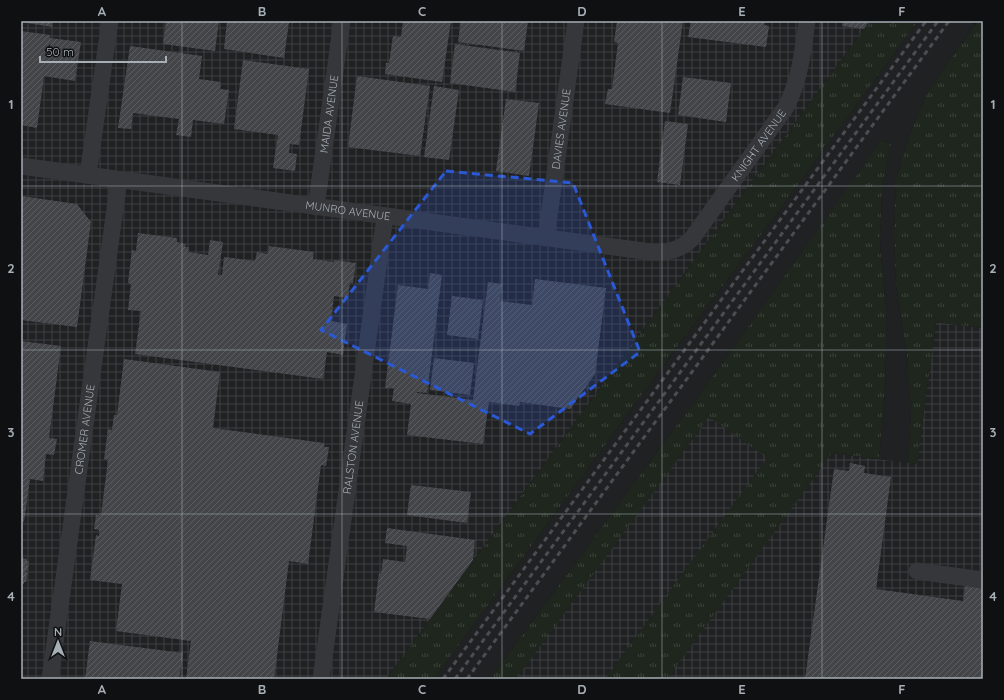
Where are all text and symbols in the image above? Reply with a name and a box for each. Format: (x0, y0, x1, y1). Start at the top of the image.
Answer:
text: A (98, 3, 107, 19)
text: B (258, 3, 266, 19)
text: C (418, 3, 426, 19)
text: D (577, 3, 587, 19)
text: E (738, 3, 746, 19)
text: F (898, 3, 906, 19)
scale bar (40, 38, 166, 64)
text: 50 m (46, 44, 74, 59)
street label: MAIDA AVENUE (317, 74, 341, 154)
street label: DAVIES AVENUE (549, 88, 574, 170)
text: 1 (8, 96, 14, 112)
text: 1 (990, 96, 996, 112)
street label: KNIGHT AVENUE (728, 107, 789, 184)
street label: MUNRO AVENUE (305, 198, 391, 223)
text: 2 (7, 260, 15, 276)
text: 2 (989, 260, 997, 276)
street label: CROMER AVENUE (71, 384, 98, 475)
street label: RALSTON AVENUE (340, 400, 366, 495)
text: 3 (8, 424, 15, 440)
text: 3 (990, 424, 997, 440)
text: 4 (7, 588, 15, 604)
text: 4 (989, 588, 997, 604)
north arrow (38, 622, 78, 662)
text: N (54, 625, 62, 639)
text: A (98, 681, 107, 697)
text: B (258, 681, 266, 697)
text: C (418, 681, 426, 697)
text: D (577, 681, 587, 697)
text: E (738, 681, 746, 697)
text: F (898, 681, 906, 697)

